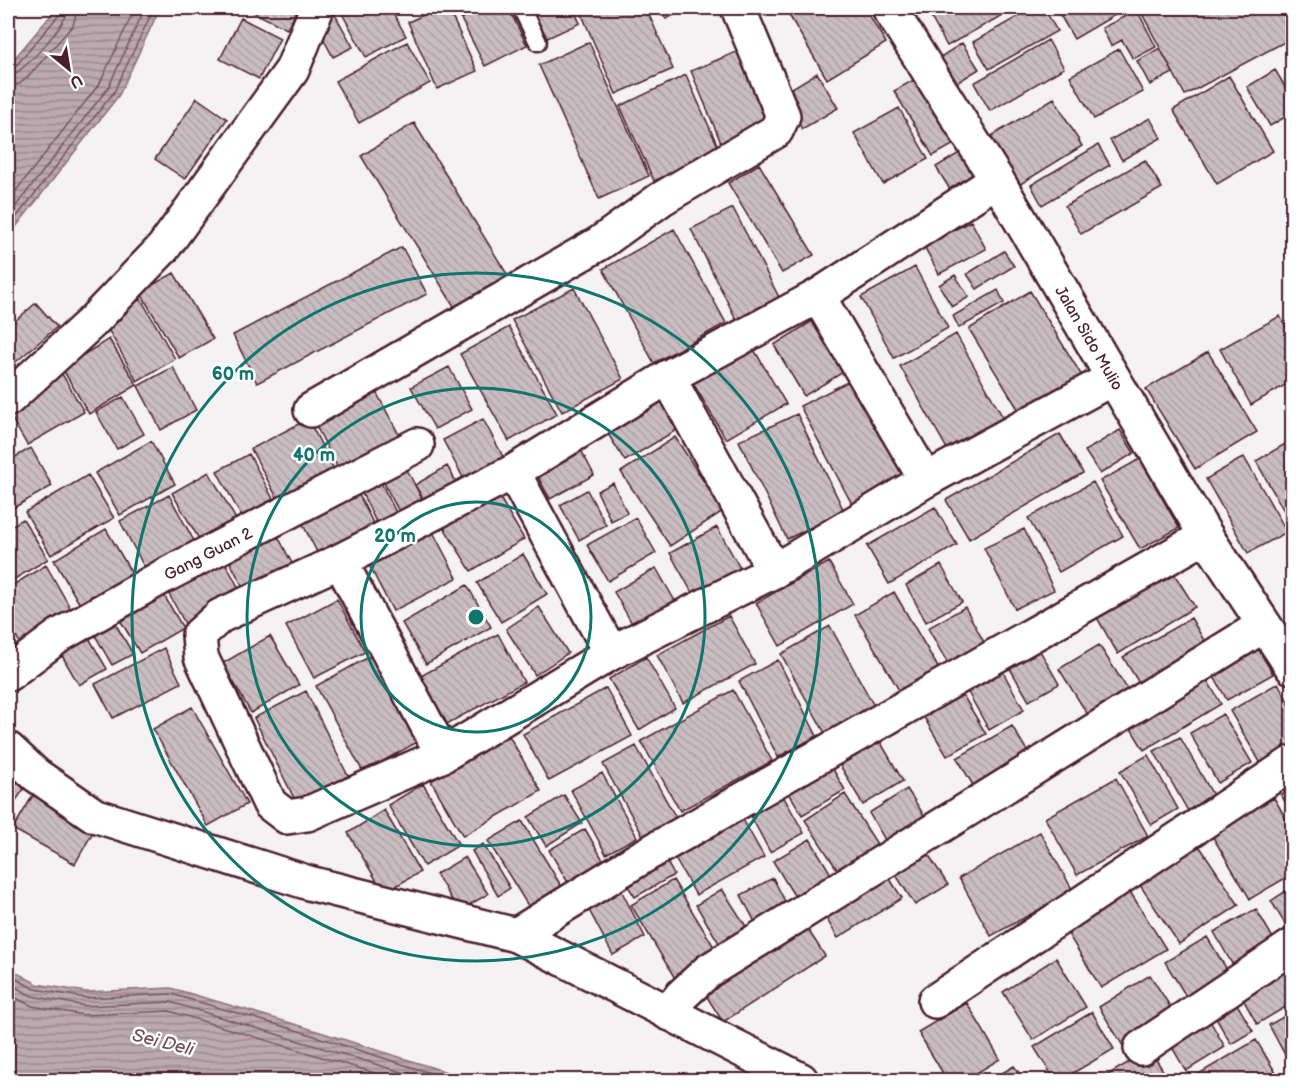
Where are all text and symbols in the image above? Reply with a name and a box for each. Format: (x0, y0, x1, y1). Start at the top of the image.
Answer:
north arrow (39, 39, 99, 99)
text: U (66, 70, 85, 92)
street label: Jalan Sido Mulio (1050, 283, 1126, 394)
text: 60 m (212, 364, 254, 385)
text: 40 m (293, 445, 335, 466)
street label: Gang Guan 2 (161, 524, 256, 585)
text: 20 m (374, 526, 416, 547)
centre of rings (466, 607, 486, 627)
water label: Sei Deli (130, 1025, 197, 1060)

